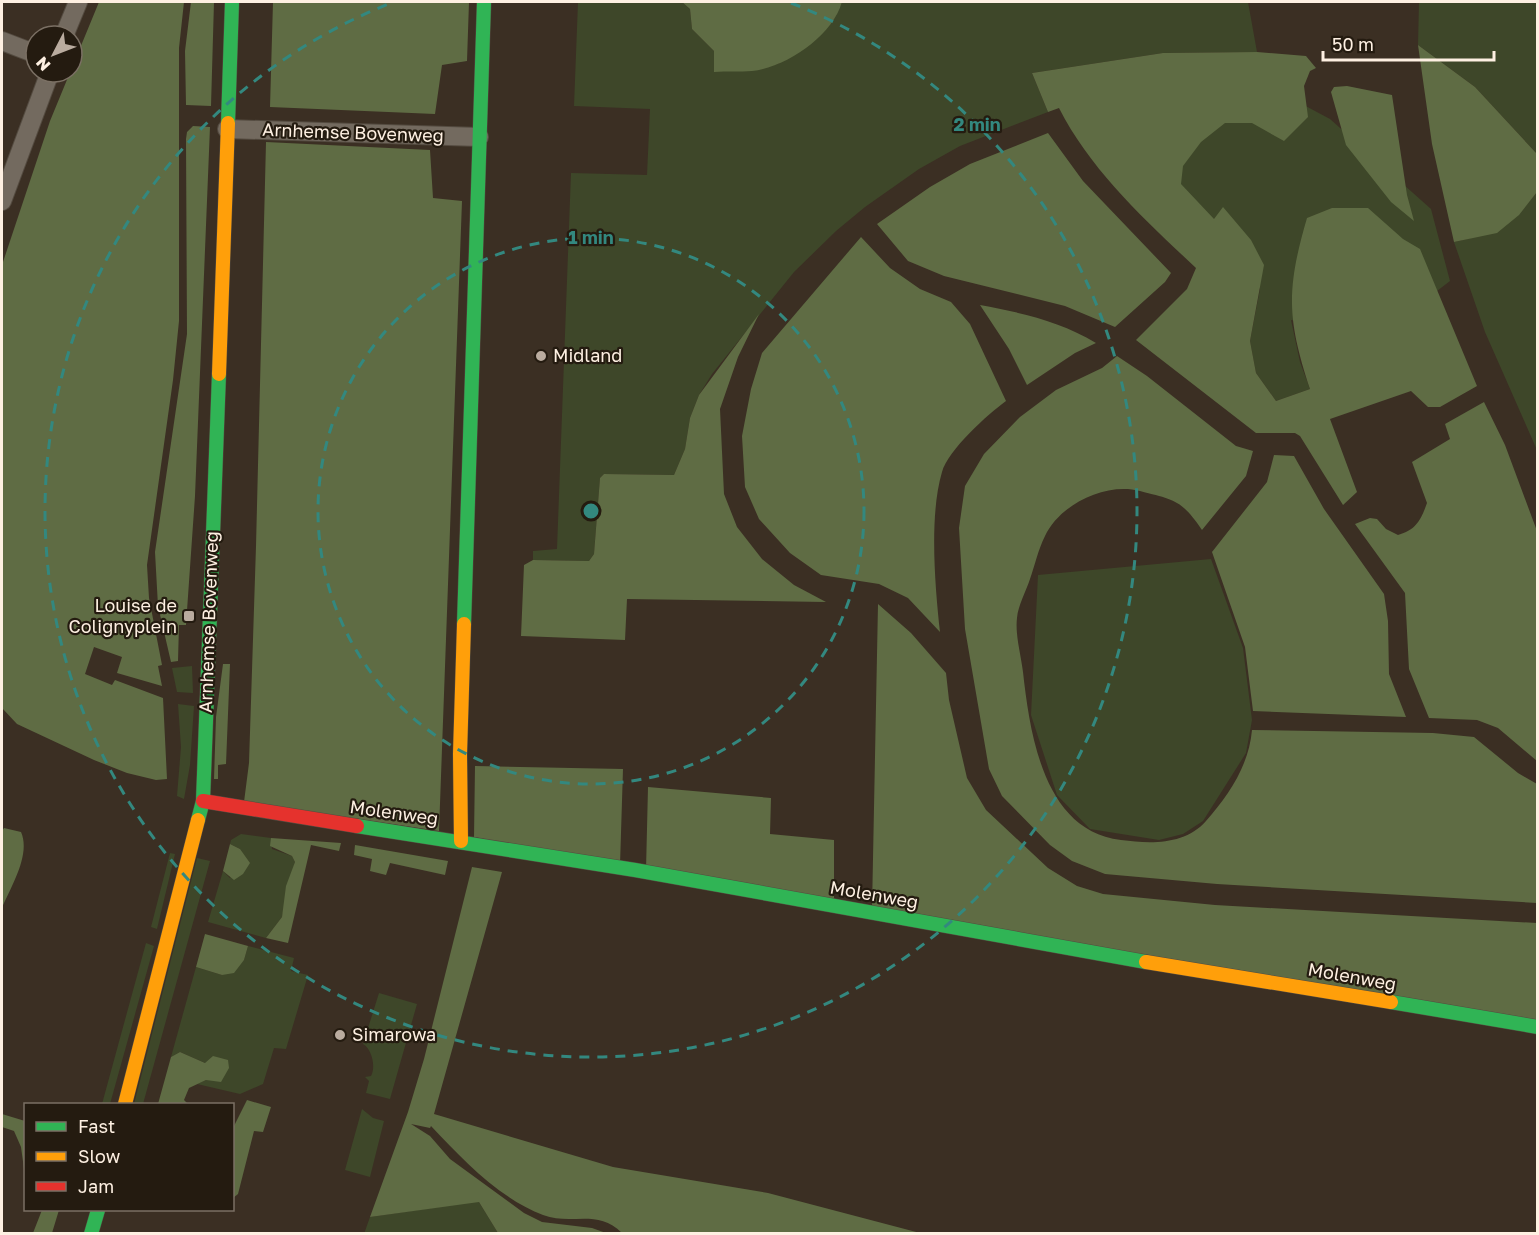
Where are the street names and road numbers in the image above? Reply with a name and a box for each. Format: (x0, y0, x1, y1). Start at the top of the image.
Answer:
street label: Arnhemse Bovenweg (262, 118, 444, 146)
street label: Arnhemse Bovenweg (194, 531, 222, 713)
street label: Molenweg (348, 795, 440, 829)
street label: Molenweg (828, 875, 920, 913)
street label: Molenweg (1306, 957, 1398, 995)

